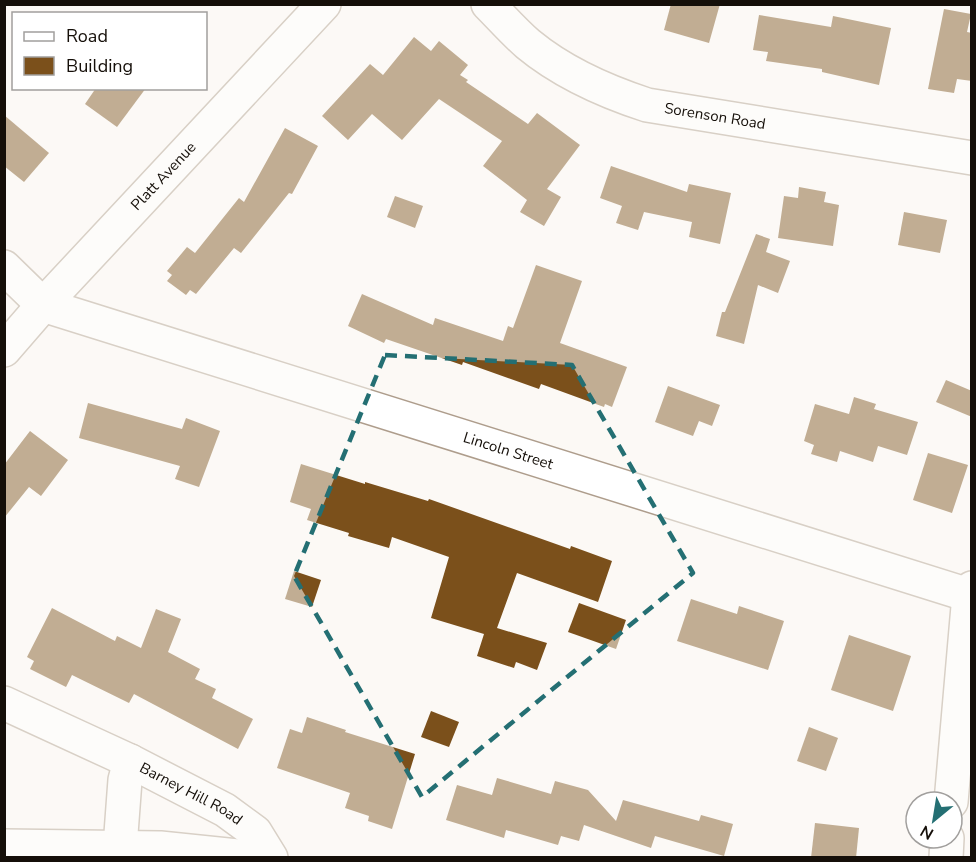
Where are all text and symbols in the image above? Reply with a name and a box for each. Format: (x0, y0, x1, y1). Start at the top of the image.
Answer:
legend (12, 12, 207, 90)
text: Road (66, 24, 108, 48)
text: Building (66, 54, 133, 78)
street label: Sorenson Road (663, 98, 767, 134)
street label: Platt Avenue (126, 137, 200, 215)
street label: Lincoln Street (461, 427, 556, 474)
street label: Barney Hill Road (136, 758, 247, 830)
north arrow (904, 790, 964, 850)
text: N (916, 820, 938, 845)

